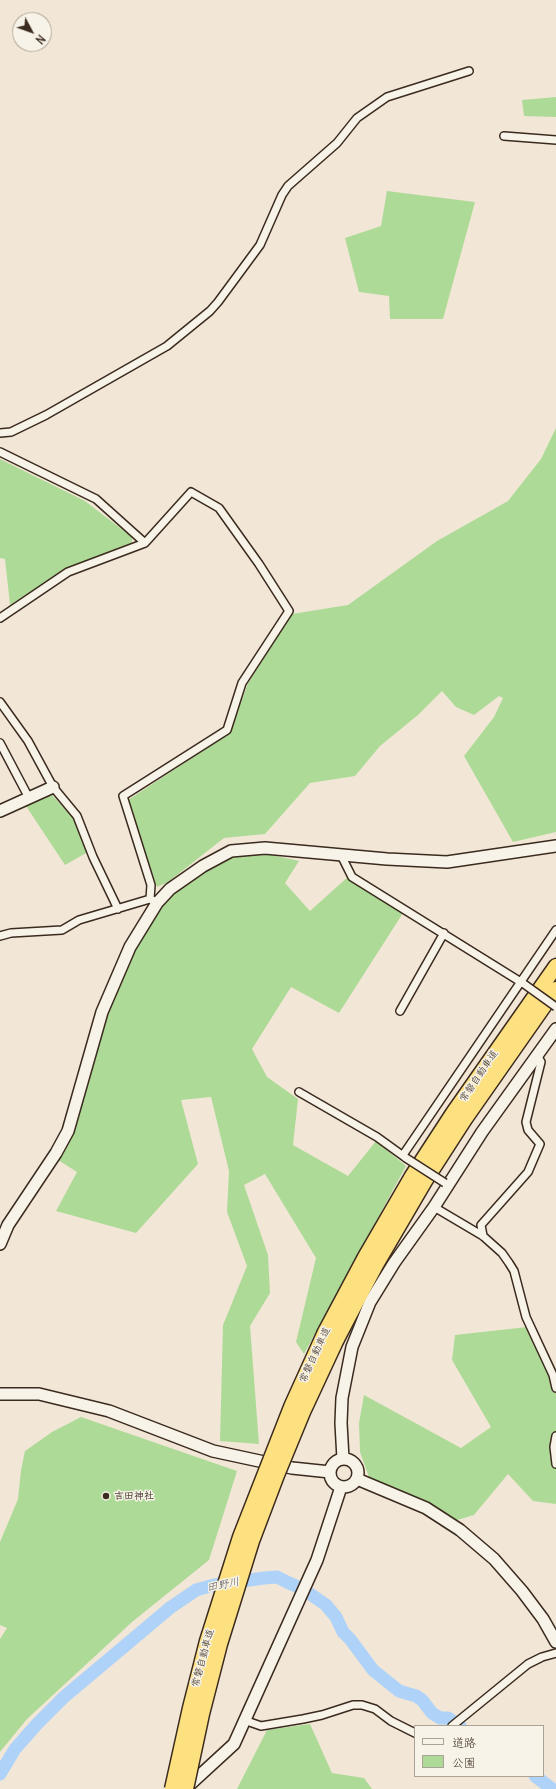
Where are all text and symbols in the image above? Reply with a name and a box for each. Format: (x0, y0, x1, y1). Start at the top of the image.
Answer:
north arrow (12, 12, 52, 52)
text: N (33, 32, 48, 47)
street label: 常磐自動車道 (457, 1048, 501, 1104)
street label: 常磐自動車道 (297, 1325, 333, 1385)
place label: 吉田神社 (114, 1490, 154, 1502)
marker: 吉田神社 (101, 1491, 111, 1501)
water label: 田野川 (206, 1575, 240, 1595)
street label: 常磐自動車道 (189, 1627, 217, 1689)
legend (414, 1725, 544, 1777)
text: 道路 (452, 1735, 476, 1750)
text: 公園 (452, 1755, 476, 1770)

